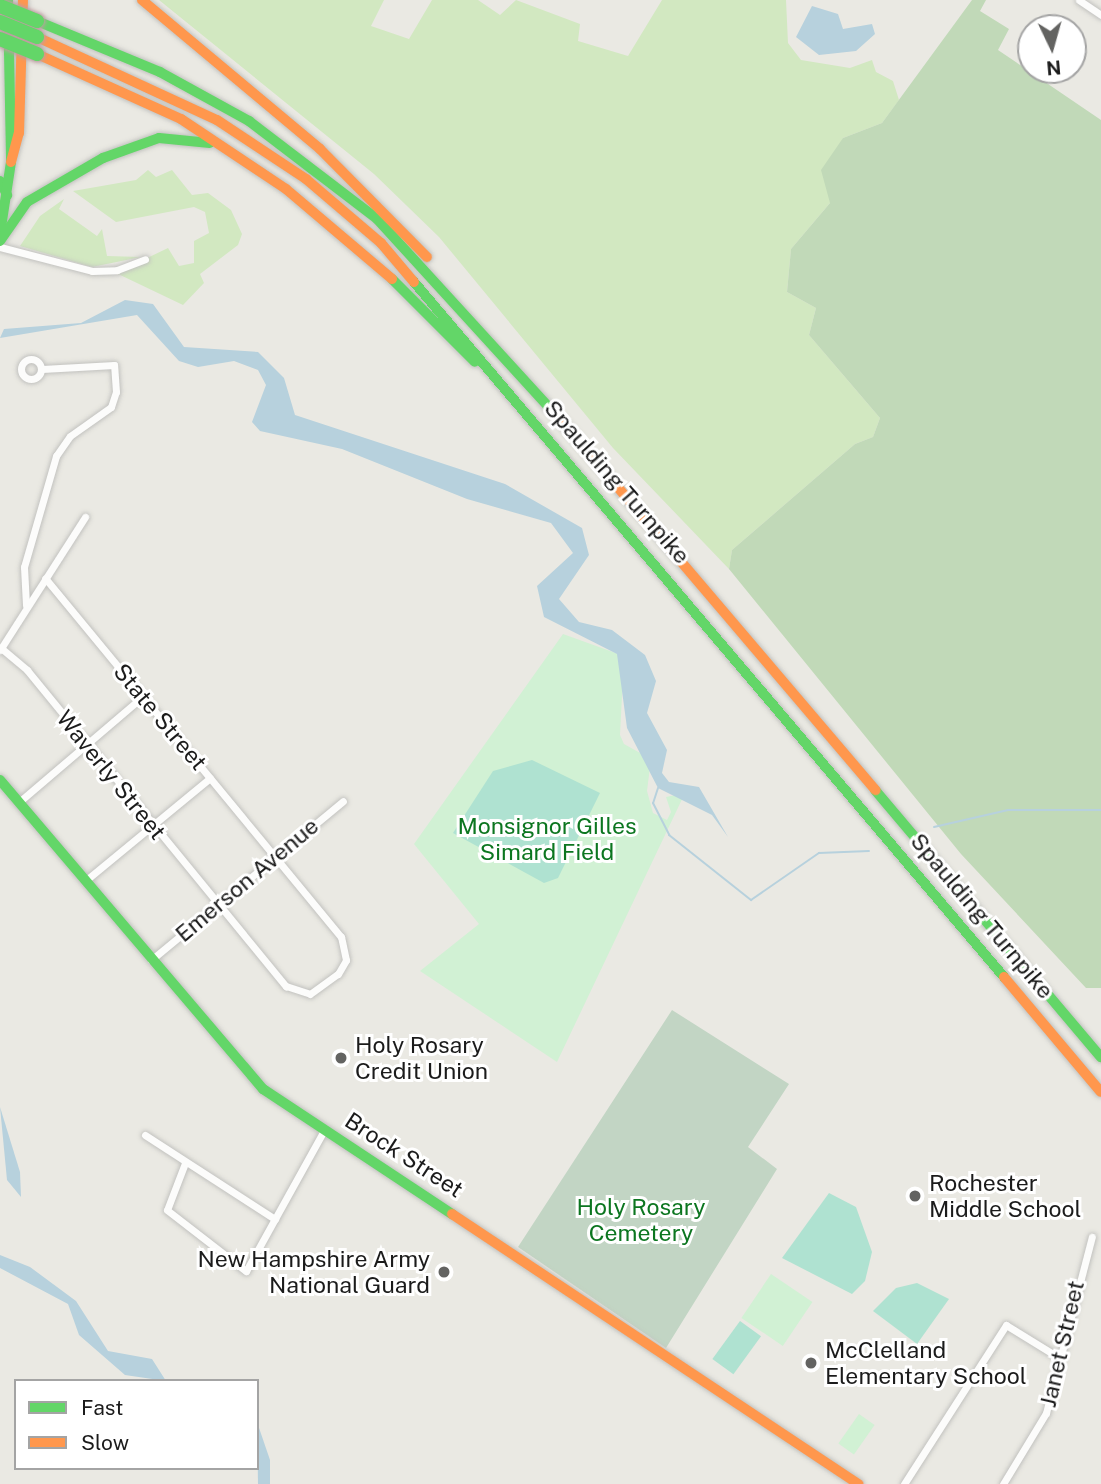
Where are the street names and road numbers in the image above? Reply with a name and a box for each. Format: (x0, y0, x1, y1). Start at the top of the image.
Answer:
street label: Spaulding Turnpike (539, 395, 695, 569)
street label: State Street (107, 658, 213, 776)
street label: Waverly Street (50, 705, 172, 845)
street label: Emerson Avenue (170, 812, 324, 948)
street label: Spaulding Turnpike (905, 828, 1059, 1004)
street label: Brock Street (340, 1107, 468, 1203)
street label: Janet Street (1034, 1278, 1090, 1410)

